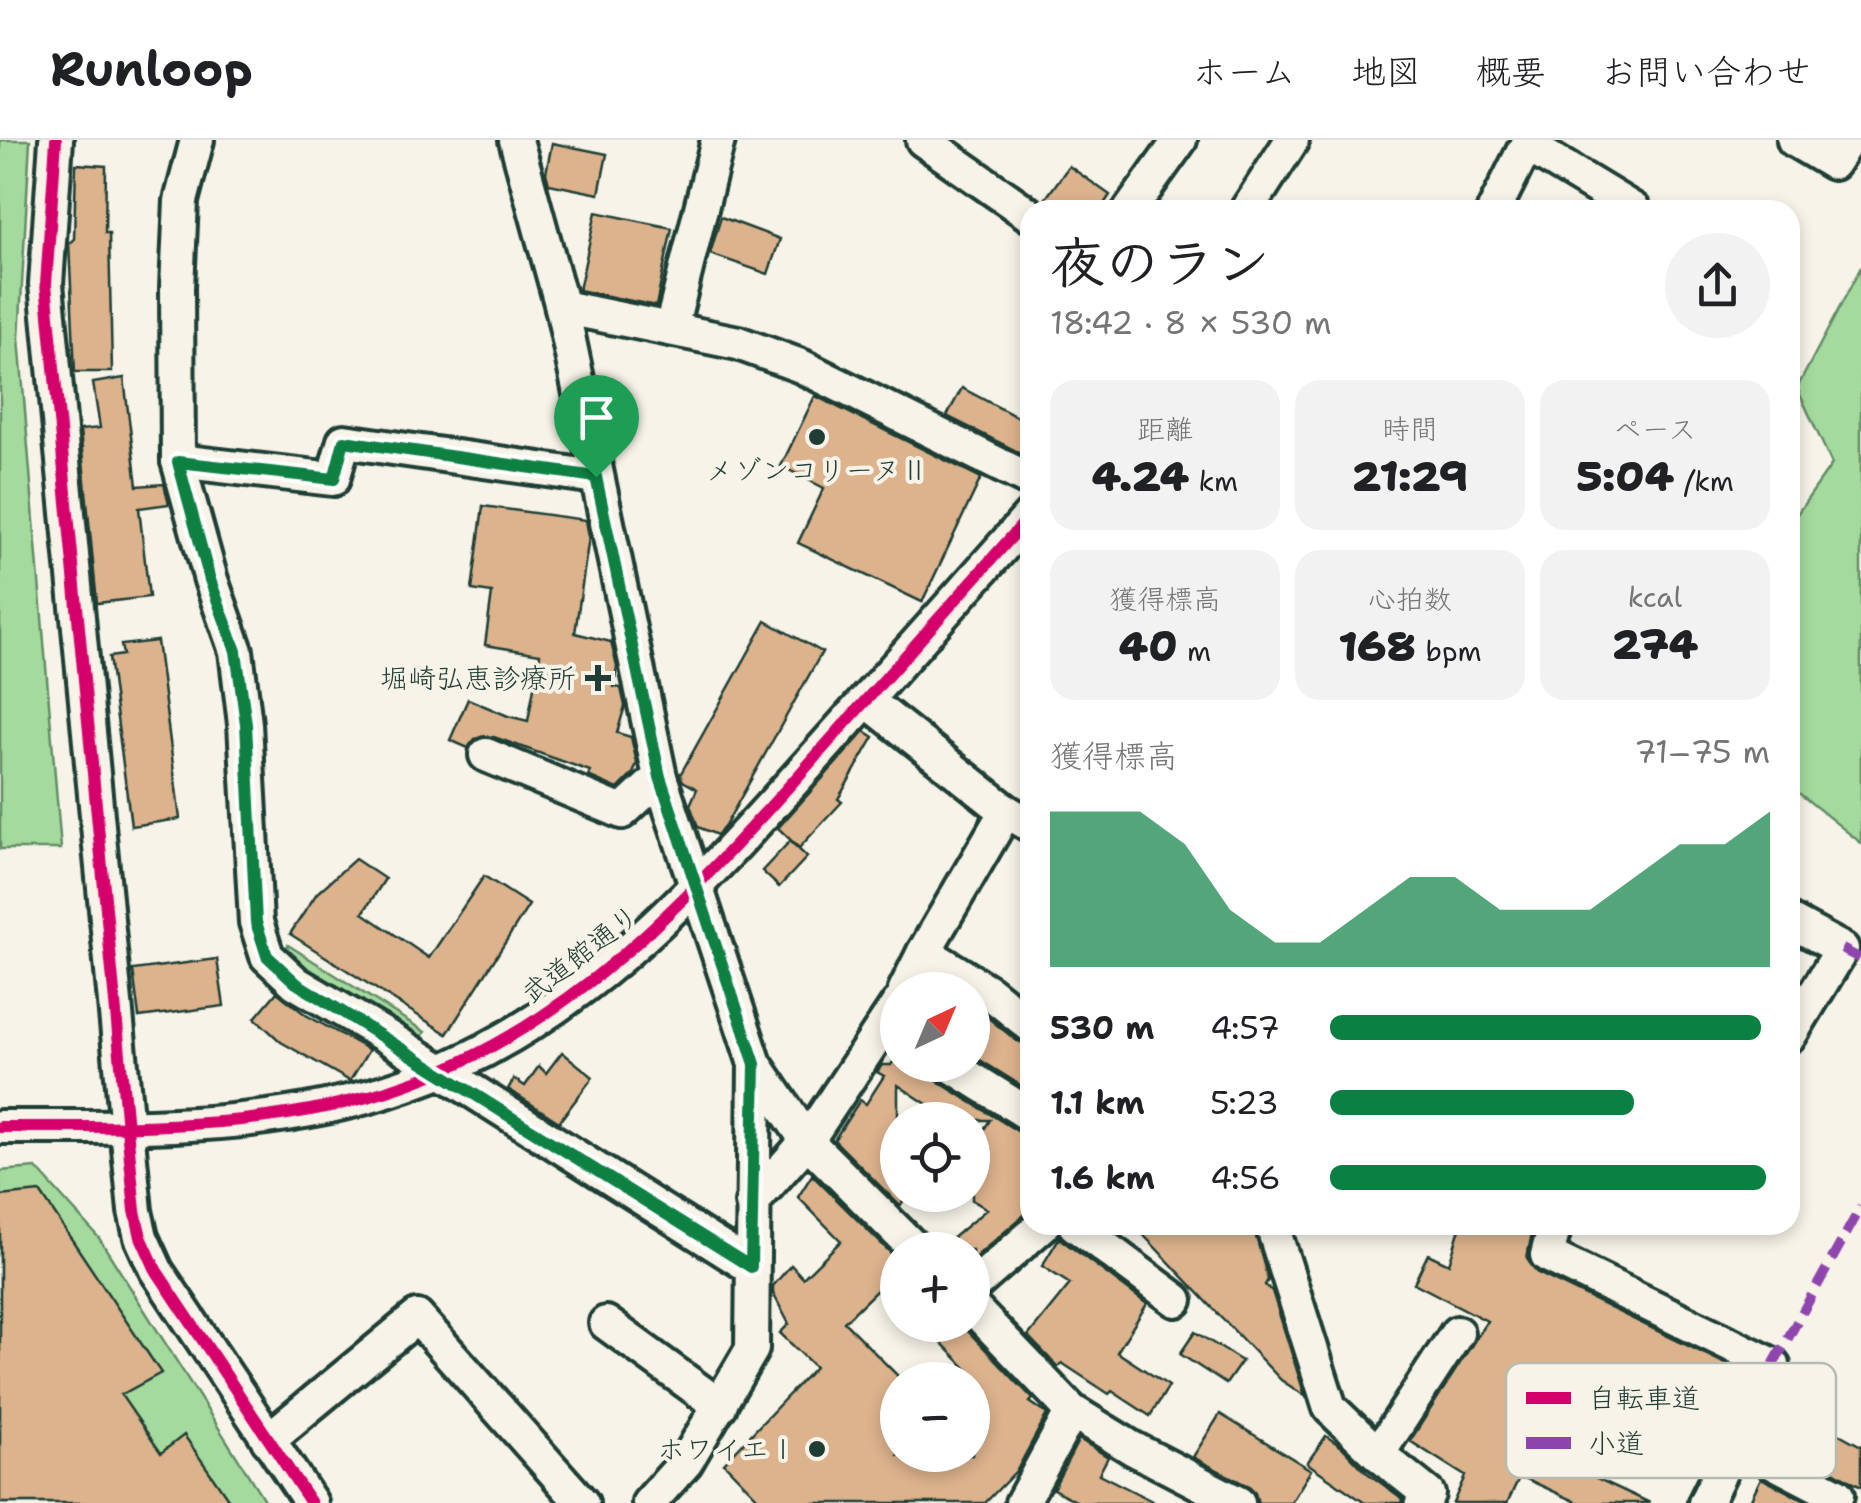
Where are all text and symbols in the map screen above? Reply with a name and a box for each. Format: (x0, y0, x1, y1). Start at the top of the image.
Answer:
text: Runloop (50, 37, 253, 101)
text: ホーム (1192, 48, 1296, 95)
text: 地図 (1351, 48, 1421, 95)
text: 概要 (1476, 48, 1546, 95)
text: お問い合わせ (1601, 48, 1811, 95)
text: 夜のラン (1050, 226, 1270, 300)
button: share (1665, 233, 1770, 338)
text: 18:42 · 8 × 530 m (1050, 301, 1332, 344)
pin (554, 375, 639, 478)
icon: arrive (569, 390, 624, 445)
text: 距離 (1137, 410, 1193, 448)
text: 時間 (1382, 410, 1438, 448)
text: ペース (1614, 410, 1696, 448)
marker: メゾンコリーヌⅡ (806, 426, 828, 448)
text: 4.24 (1092, 448, 1189, 504)
text: 21:29 (1352, 448, 1468, 504)
text: 5:04 (1576, 448, 1674, 504)
place label: メゾンコリーヌⅡ (706, 451, 928, 489)
text: km (1189, 462, 1238, 500)
text: /km (1674, 462, 1734, 500)
text: kcal (1628, 578, 1682, 616)
text: 獲得標高 (1109, 580, 1221, 618)
text: 心拍数 (1368, 580, 1452, 618)
text: 274 (1612, 616, 1698, 672)
text: 40 (1119, 618, 1178, 674)
text: 168 (1338, 618, 1416, 674)
text: m (1178, 632, 1211, 670)
text: bpm (1416, 632, 1482, 670)
place label: 堀崎弘恵診療所 (380, 659, 576, 697)
marker: 堀崎弘恵診療所 (585, 665, 611, 691)
text: 71–75 m (1634, 730, 1770, 773)
text: 獲得標高 (1050, 734, 1178, 777)
street label: 武道館通り (513, 896, 647, 1012)
north arrow (880, 972, 990, 1082)
map controls (880, 972, 990, 1472)
text: 530 m (1050, 1006, 1154, 1049)
text: 4:57 (1210, 1006, 1280, 1049)
text: 1.1 km (1050, 1081, 1145, 1124)
text: 5:23 (1210, 1081, 1279, 1124)
button: locate (880, 1102, 990, 1212)
text: 1.6 km (1050, 1156, 1155, 1199)
text: 4:56 (1210, 1156, 1281, 1199)
button: + (880, 1232, 990, 1342)
button: − (880, 1362, 990, 1472)
legend (1506, 1363, 1836, 1478)
text: 自転車道 (1588, 1379, 1700, 1417)
text: 小道 (1588, 1424, 1644, 1462)
place label: ホワイエⅠ (657, 1430, 797, 1468)
marker: ホワイエⅠ (806, 1438, 828, 1460)

